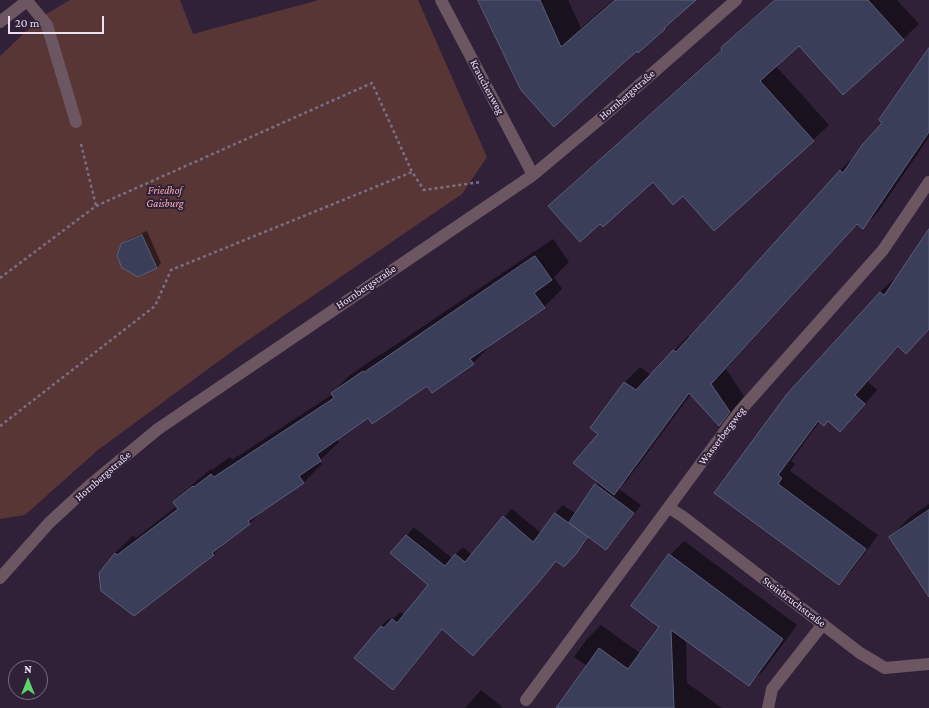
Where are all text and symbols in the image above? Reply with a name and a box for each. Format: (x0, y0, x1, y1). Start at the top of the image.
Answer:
scale bar (10, 8, 106, 34)
text: 20 m (15, 16, 39, 30)
street label: Krauchenweg (467, 57, 507, 117)
street label: Hornbergstraße (596, 67, 658, 123)
park label: Friedhof Gaisburg (146, 184, 184, 210)
street label: Hornbergstraße (333, 262, 399, 312)
street label: Wasserbergweg (696, 404, 748, 468)
street label: Hornbergstraße (72, 448, 134, 504)
street label: Steinbruchstraße (760, 574, 828, 630)
north arrow (8, 660, 48, 700)
text: N (24, 663, 32, 675)

